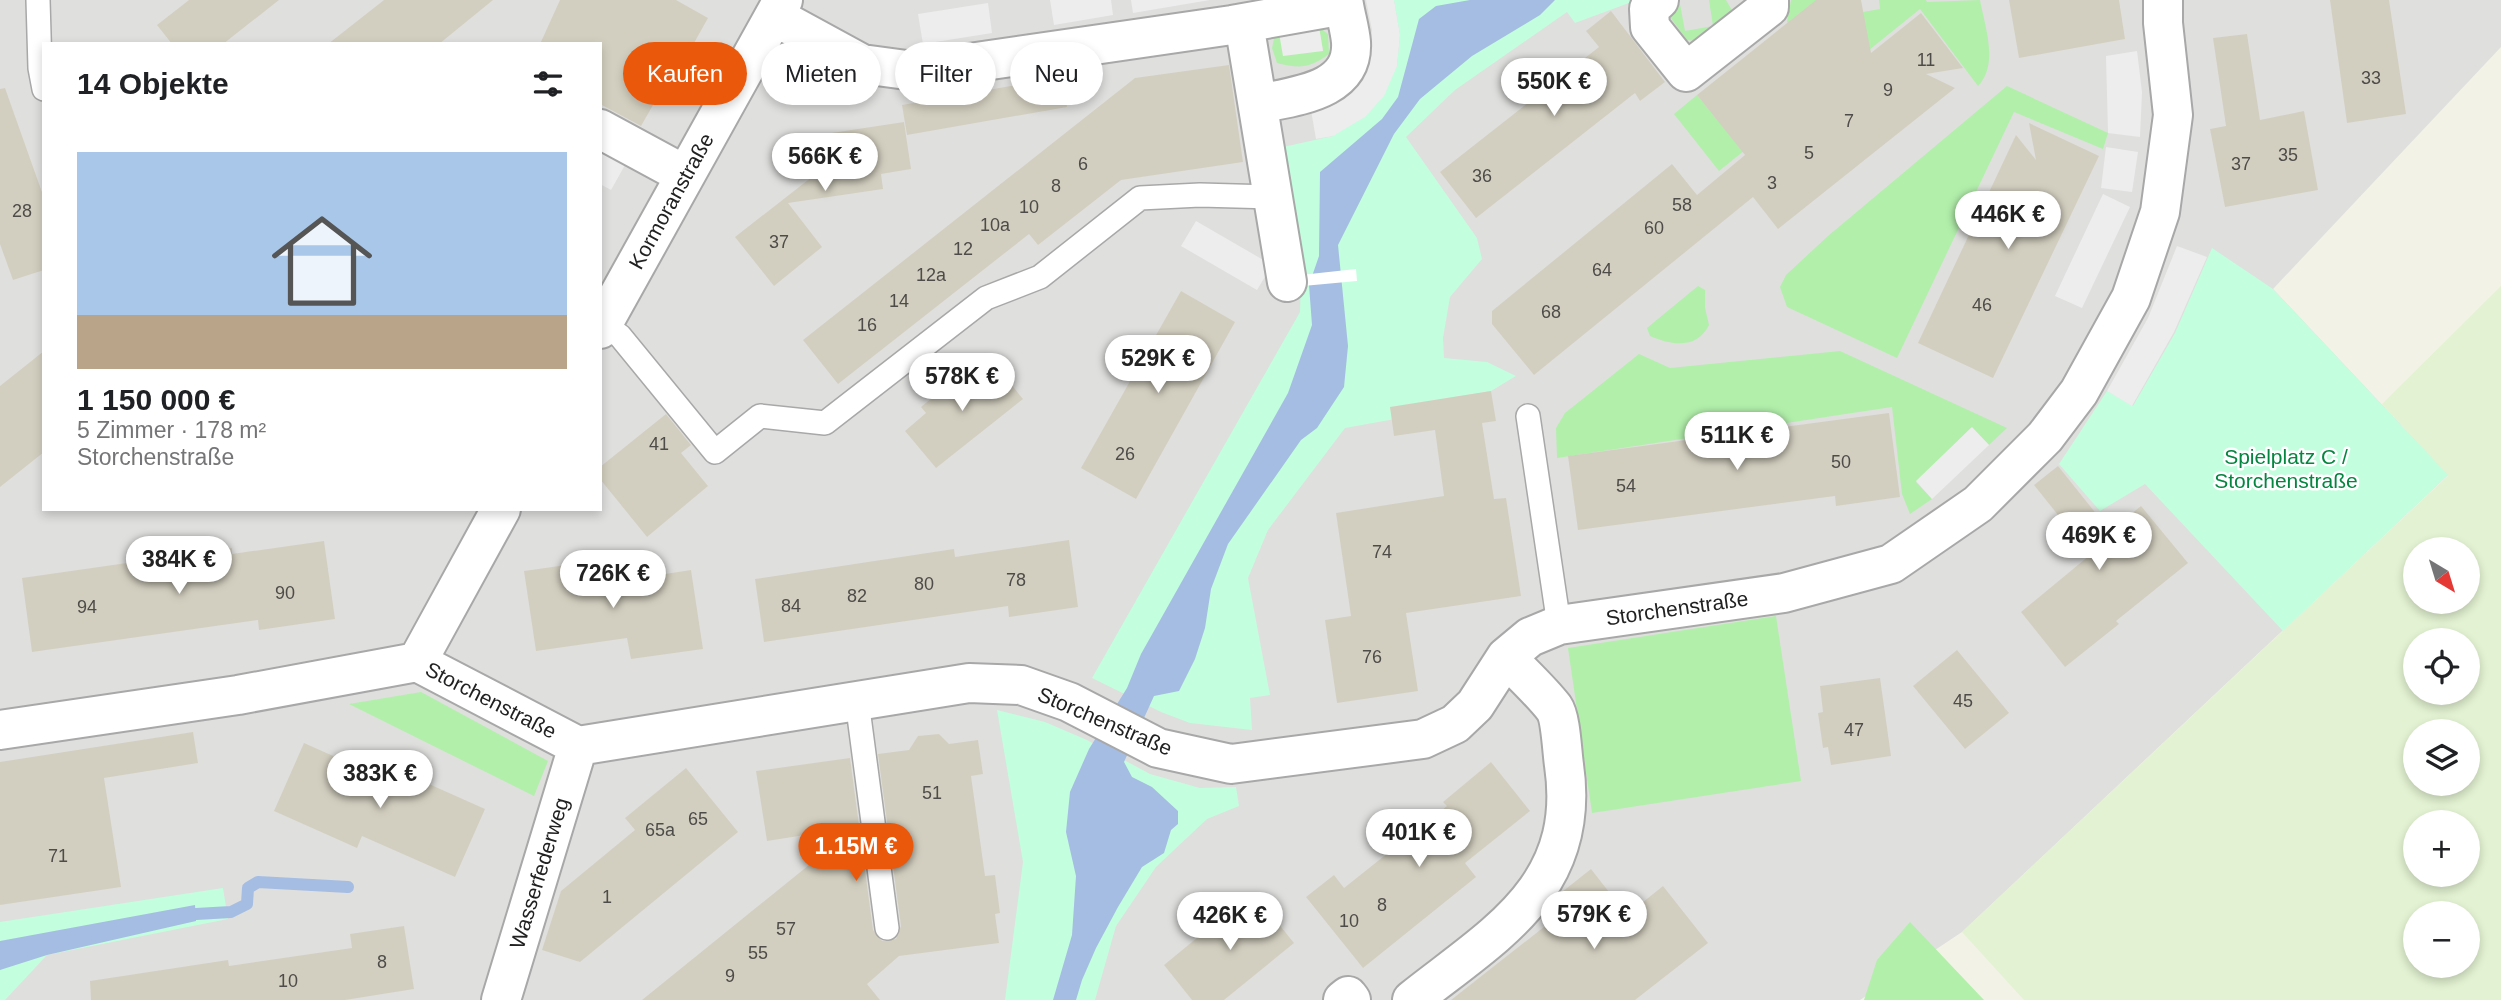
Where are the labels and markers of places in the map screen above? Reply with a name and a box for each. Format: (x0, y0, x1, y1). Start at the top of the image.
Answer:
pin: 550K € (1497, 58, 1611, 118)
pin: 566K € (768, 134, 882, 193)
pin: 446K € (1951, 191, 2065, 251)
pin: 529K € (1101, 336, 1215, 395)
pin: 578K € (905, 354, 1019, 413)
pin: 511K € (1680, 412, 1794, 472)
pin: 469K € (2042, 512, 2156, 572)
pin: 384K € (122, 536, 236, 596)
pin: 726K € (556, 550, 670, 610)
pin: 383K € (323, 750, 437, 810)
pin: 401K € (1362, 810, 1476, 869)
pin: 1.15M € (791, 824, 921, 883)
pin: 426K € (1173, 892, 1287, 952)
pin: 579K € (1537, 892, 1651, 951)

